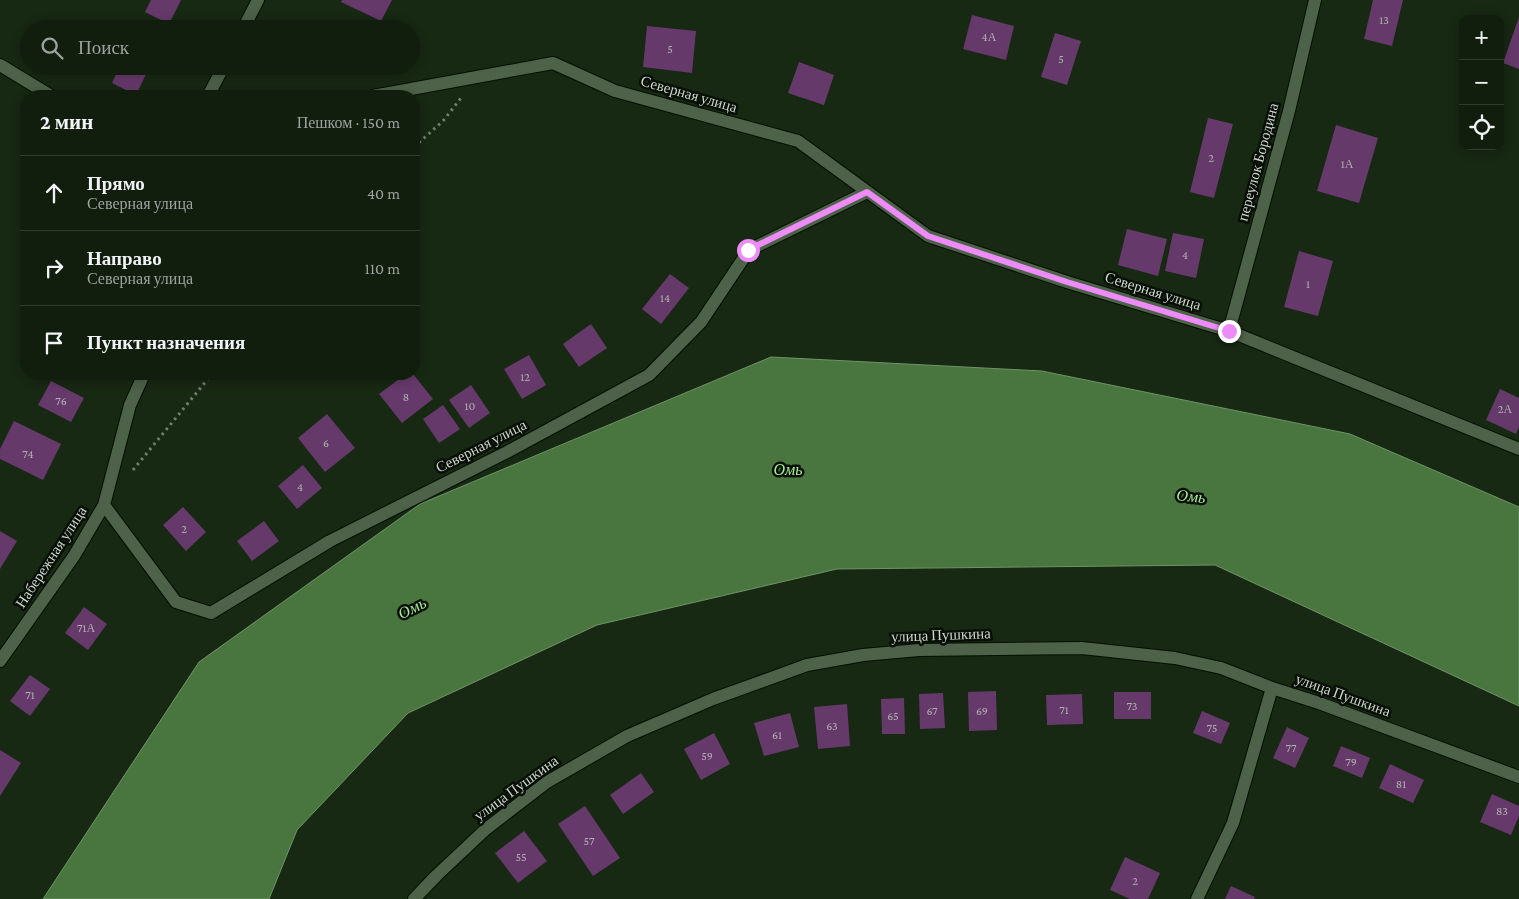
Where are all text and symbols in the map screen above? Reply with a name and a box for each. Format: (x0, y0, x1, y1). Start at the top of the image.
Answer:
house number: 13 (1379, 13, 1389, 27)
map controls (1459, 15, 1504, 150)
button: + (1459, 15, 1504, 60)
search box (20, 20, 420, 75)
house number: 4А (982, 30, 997, 44)
icon: search (38, 34, 66, 62)
text: Поиск (78, 37, 129, 58)
house number: 5 (667, 42, 673, 56)
house number: 5 (1058, 52, 1064, 66)
button: − (1459, 60, 1504, 105)
street label: Северная улица (639, 73, 739, 115)
street label: переулок Бородина (1235, 101, 1282, 223)
button: locate (1459, 105, 1504, 150)
text: 2 мин (40, 110, 93, 134)
text: Пешком · 150 m (297, 114, 400, 131)
house number: 2 (1208, 151, 1214, 165)
house number: 1А (1341, 157, 1354, 171)
text: Прямо (87, 173, 145, 194)
icon: ahead (40, 179, 68, 207)
text: 40 m (367, 185, 400, 202)
text: Северная улица (87, 195, 193, 212)
route start (737, 239, 760, 262)
text: Направо (87, 248, 162, 269)
house number: 4 (1182, 248, 1188, 262)
icon: right (40, 254, 68, 282)
text: 110 m (364, 260, 400, 277)
street label: Северная улица (1103, 269, 1203, 313)
text: Северная улица (87, 270, 193, 287)
house number: 1 (1306, 277, 1310, 291)
house number: 14 (660, 291, 670, 305)
route end (1218, 320, 1241, 343)
icon: arrive (40, 329, 68, 357)
text: Пункт назначения (87, 332, 245, 353)
house number: 12 (520, 370, 530, 384)
house number: 8 (403, 390, 409, 404)
house number: 76 (55, 394, 67, 408)
house number: 10 (465, 399, 476, 413)
house number: 2А (1498, 402, 1513, 416)
street label: Северная улица (433, 416, 529, 476)
house number: 6 (323, 436, 329, 450)
house number: 74 (22, 447, 34, 461)
water label: Омь (773, 461, 803, 478)
house number: 4 (297, 480, 303, 494)
water label: Омь (1176, 486, 1206, 506)
street label: Набережная улица (12, 503, 90, 611)
house number: 2 (181, 522, 187, 536)
water label: Омь (395, 594, 429, 622)
house number: 71А (77, 621, 95, 635)
street label: улица Пушкина (891, 625, 991, 645)
street label: улица Пушкина (1293, 670, 1393, 720)
house number: 71 (25, 688, 35, 702)
house number: 73 (1126, 699, 1138, 713)
house number: 71 (1059, 703, 1069, 717)
house number: 67 (926, 704, 938, 718)
house number: 69 (976, 704, 988, 718)
house number: 65 (887, 709, 899, 723)
house number: 63 (826, 719, 838, 733)
house number: 75 (1206, 721, 1218, 735)
house number: 61 (772, 728, 782, 742)
house number: 77 (1285, 741, 1297, 755)
house number: 59 (701, 749, 713, 763)
street label: улица Пушкина (471, 752, 561, 824)
house number: 79 (1345, 755, 1357, 769)
house number: 81 (1396, 777, 1406, 791)
house number: 83 (1496, 804, 1508, 818)
house number: 57 (584, 834, 595, 848)
house number: 55 (515, 850, 527, 864)
house number: 2 (1132, 874, 1138, 888)

